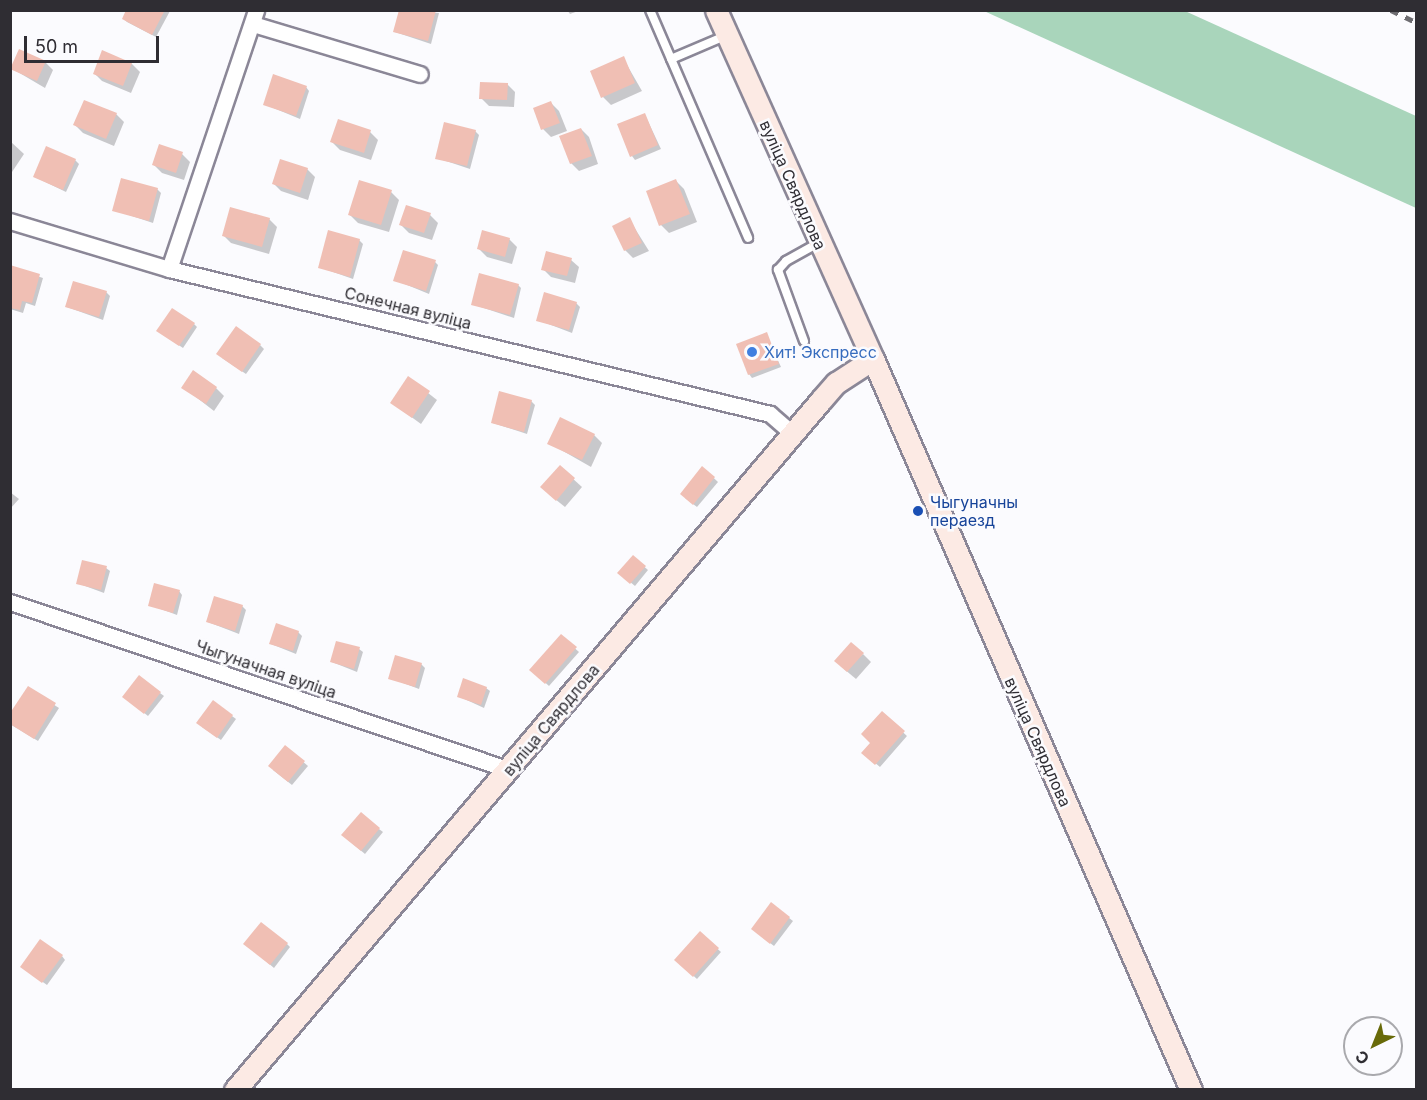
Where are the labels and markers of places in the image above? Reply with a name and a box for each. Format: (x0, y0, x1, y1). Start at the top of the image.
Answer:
place label: Хит! Экспресс (764, 342, 877, 362)
marker: Хит! Экспресс (745, 345, 759, 359)
place label: Чыгуначны пераезд (930, 492, 1018, 530)
marker: Чыгуначны пераезд (911, 504, 925, 518)

